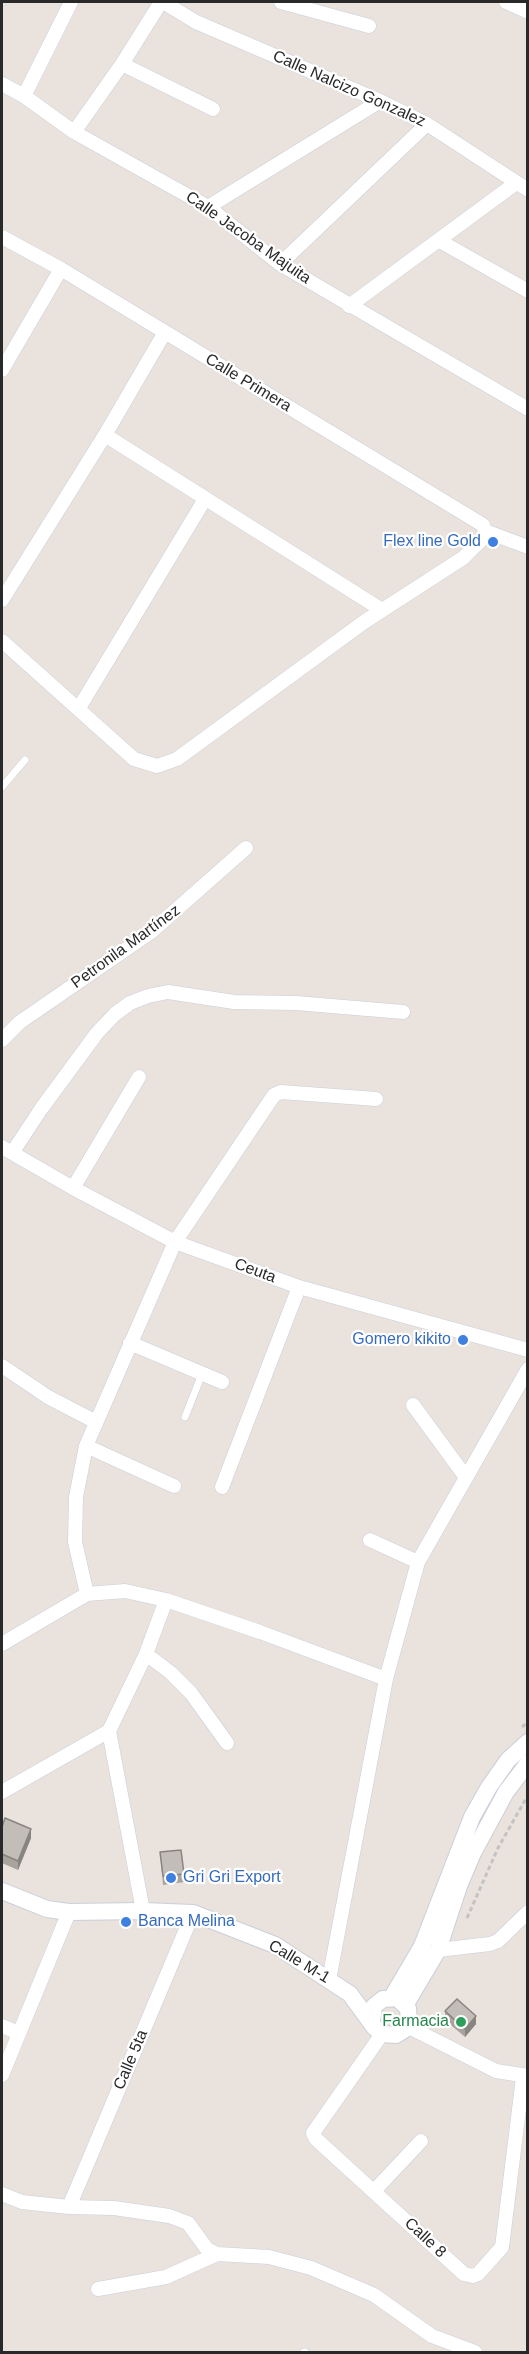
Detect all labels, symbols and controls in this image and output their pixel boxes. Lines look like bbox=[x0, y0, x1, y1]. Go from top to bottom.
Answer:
street label: Calle Nalcizo Gonzalez bbox=[270, 47, 428, 131]
street label: Calle Jacoba Majuita bbox=[182, 188, 314, 288]
street label: Calle Primera bbox=[202, 350, 294, 416]
place label: Flex line Gold bbox=[383, 532, 481, 552]
marker: Flex line Gold bbox=[486, 535, 500, 549]
street label: Petronila Martínez bbox=[68, 901, 184, 993]
street label: Ceuta bbox=[232, 1255, 278, 1287]
place label: Gomero kikito bbox=[352, 1330, 451, 1350]
marker: Gomero kikito bbox=[456, 1333, 470, 1347]
place label: Gri Gri Export bbox=[183, 1868, 281, 1888]
marker: Gri Gri Export bbox=[164, 1871, 178, 1885]
place label: Banca Melina bbox=[138, 1912, 235, 1932]
marker: Banca Melina bbox=[119, 1915, 133, 1929]
street label: Calle M-1 bbox=[265, 1936, 333, 1988]
place label: Farmacia bbox=[382, 2012, 449, 2032]
marker: Farmacia bbox=[454, 2015, 468, 2029]
street label: Calle 5ta bbox=[110, 2027, 152, 2093]
street label: Calle 8 bbox=[400, 2214, 450, 2262]

